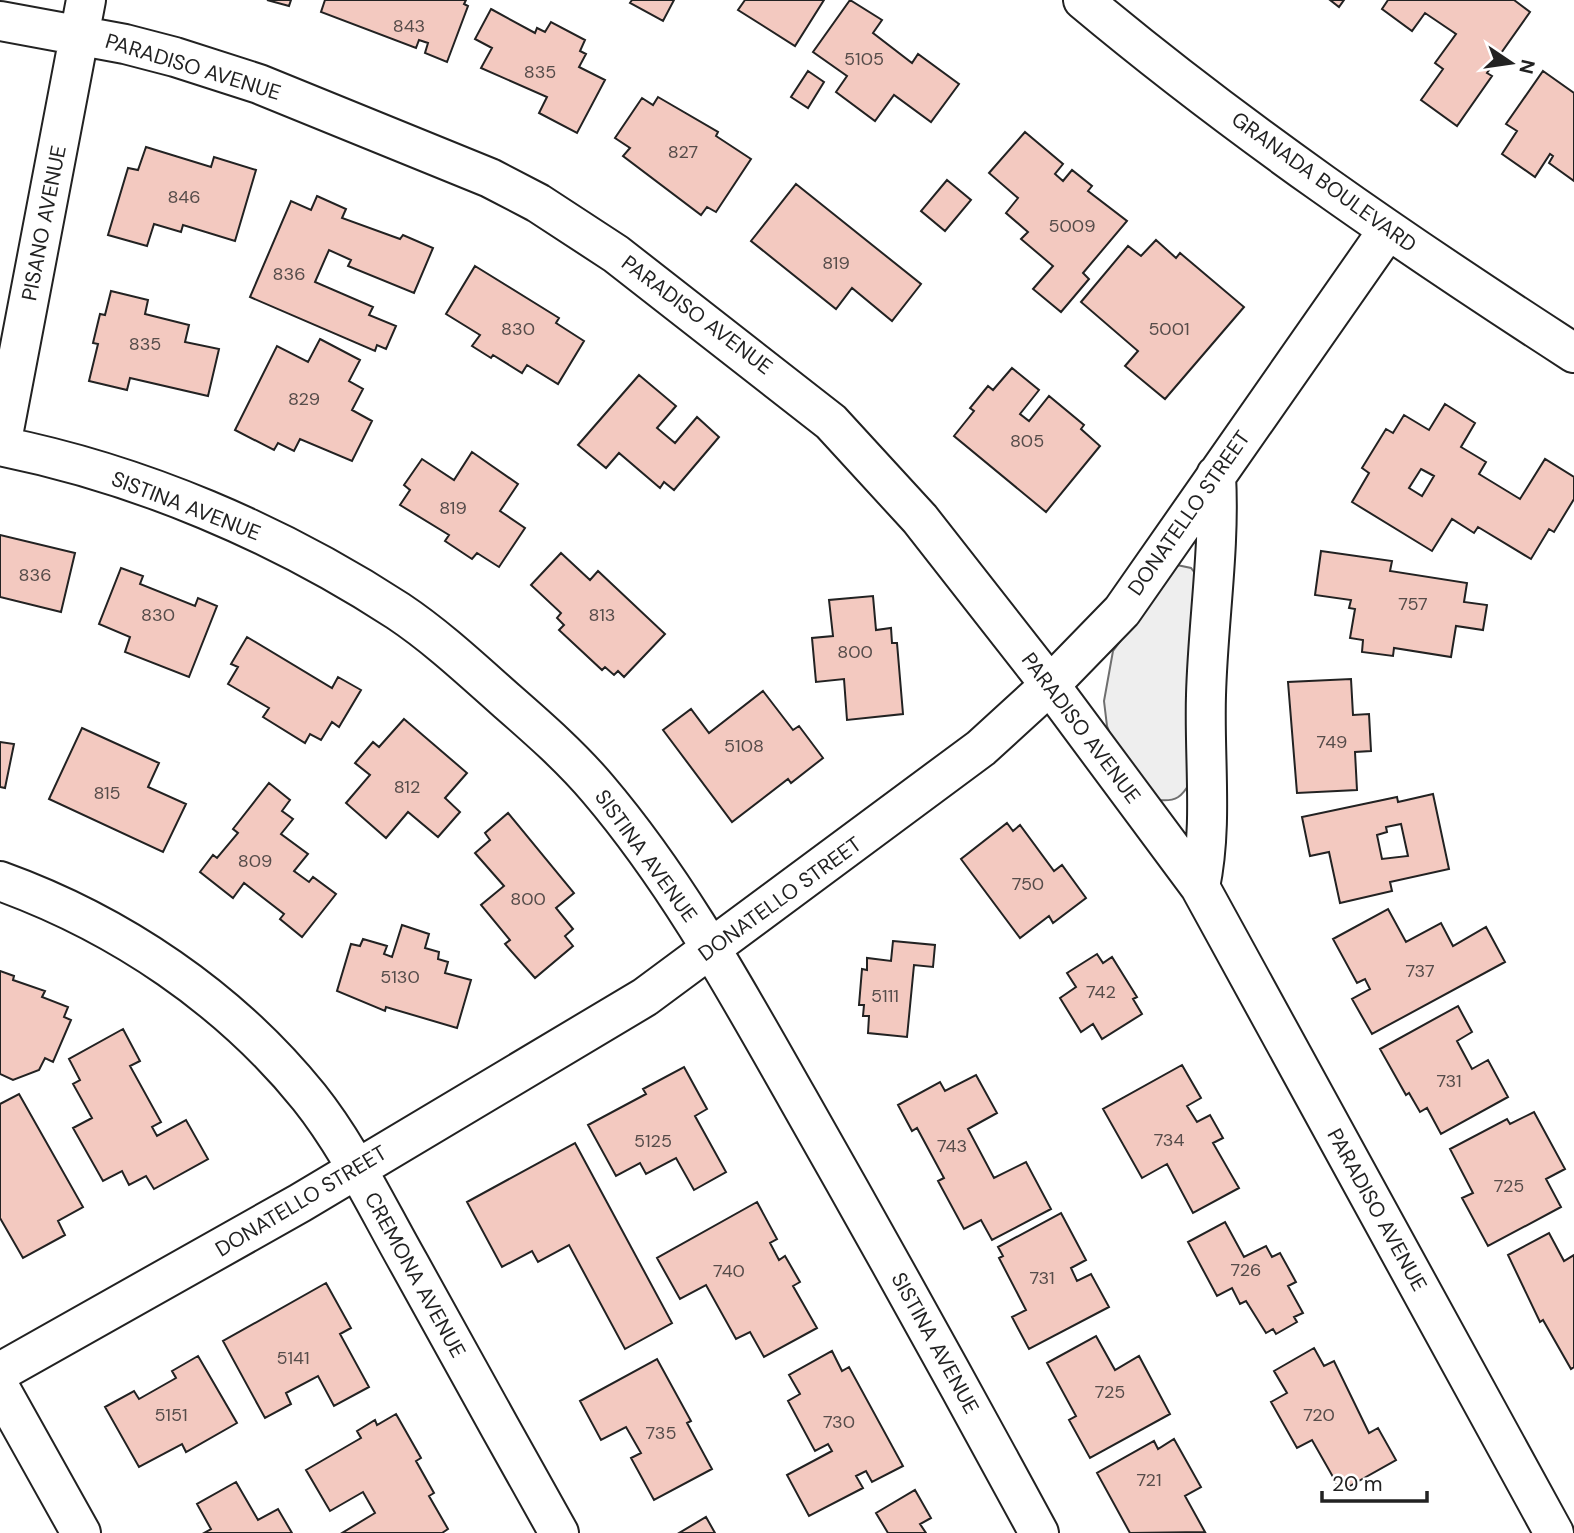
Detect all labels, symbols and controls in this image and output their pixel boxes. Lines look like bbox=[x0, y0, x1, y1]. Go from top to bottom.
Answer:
house number: 843 bbox=[393, 14, 425, 38]
street label: PARADISO AVENUE bbox=[102, 27, 284, 107]
north arrow bbox=[1476, 28, 1546, 98]
house number: 5105 bbox=[844, 47, 884, 71]
text: N bbox=[1513, 57, 1541, 76]
house number: 835 bbox=[524, 60, 556, 84]
street label: GRANADA BOULEVARD bbox=[1226, 105, 1422, 259]
house number: 827 bbox=[668, 140, 698, 164]
street label: PISANO AVENUE bbox=[15, 143, 73, 303]
house number: 846 bbox=[167, 185, 201, 209]
house number: 5009 bbox=[1049, 214, 1095, 238]
street label: PARADISO AVENUE bbox=[616, 249, 778, 381]
house number: 819 bbox=[822, 251, 850, 275]
house number: 836 bbox=[273, 262, 305, 286]
house number: 830 bbox=[501, 317, 535, 341]
house number: 5001 bbox=[1148, 317, 1190, 341]
house number: 835 bbox=[129, 332, 161, 356]
house number: 829 bbox=[288, 387, 320, 411]
street label: DONATELLO STREET bbox=[1122, 425, 1257, 601]
house number: 805 bbox=[1010, 429, 1044, 453]
street label: SISTINA AVENUE bbox=[107, 465, 265, 547]
house number: 819 bbox=[439, 496, 467, 520]
house number: 836 bbox=[19, 563, 51, 587]
house number: 757 bbox=[1398, 592, 1428, 616]
house number: 830 bbox=[141, 603, 175, 627]
house number: 813 bbox=[589, 603, 615, 627]
house number: 800 bbox=[837, 640, 873, 664]
street label: PARADISO AVENUE bbox=[1015, 647, 1147, 809]
house number: 749 bbox=[1317, 730, 1347, 754]
house number: 5108 bbox=[724, 734, 764, 758]
house number: 812 bbox=[394, 775, 420, 799]
house number: 815 bbox=[93, 781, 121, 805]
street label: SISTINA AVENUE bbox=[588, 784, 704, 928]
street label: DONATELLO STREET bbox=[693, 830, 867, 968]
house number: 809 bbox=[238, 849, 272, 873]
house number: 750 bbox=[1012, 872, 1044, 896]
house number: 800 bbox=[510, 887, 546, 911]
house number: 737 bbox=[1405, 959, 1435, 983]
house number: 5130 bbox=[380, 965, 420, 989]
house number: 742 bbox=[1086, 980, 1116, 1004]
house number: 5111 bbox=[871, 984, 899, 1008]
house number: 731 bbox=[1436, 1069, 1462, 1093]
street label: PARADISO AVENUE bbox=[1321, 1124, 1433, 1296]
house number: 734 bbox=[1154, 1128, 1184, 1152]
house number: 5125 bbox=[634, 1129, 672, 1153]
house number: 743 bbox=[937, 1134, 967, 1158]
street label: DONATELLO STREET bbox=[210, 1139, 392, 1263]
house number: 725 bbox=[1494, 1174, 1524, 1198]
street label: CREMONA AVENUE bbox=[358, 1187, 472, 1363]
house number: 726 bbox=[1231, 1258, 1261, 1282]
house number: 740 bbox=[713, 1259, 745, 1283]
house number: 731 bbox=[1029, 1266, 1055, 1290]
street label: SISTINA AVENUE bbox=[885, 1267, 985, 1419]
house number: 5141 bbox=[276, 1346, 310, 1370]
house number: 725 bbox=[1095, 1380, 1125, 1404]
house number: 5151 bbox=[154, 1403, 188, 1427]
house number: 720 bbox=[1303, 1403, 1335, 1427]
house number: 730 bbox=[823, 1410, 855, 1434]
house number: 735 bbox=[646, 1421, 676, 1445]
scale bar bbox=[1322, 1460, 1427, 1504]
house number: 721 bbox=[1136, 1468, 1162, 1492]
text: 20 m bbox=[1332, 1470, 1383, 1498]

